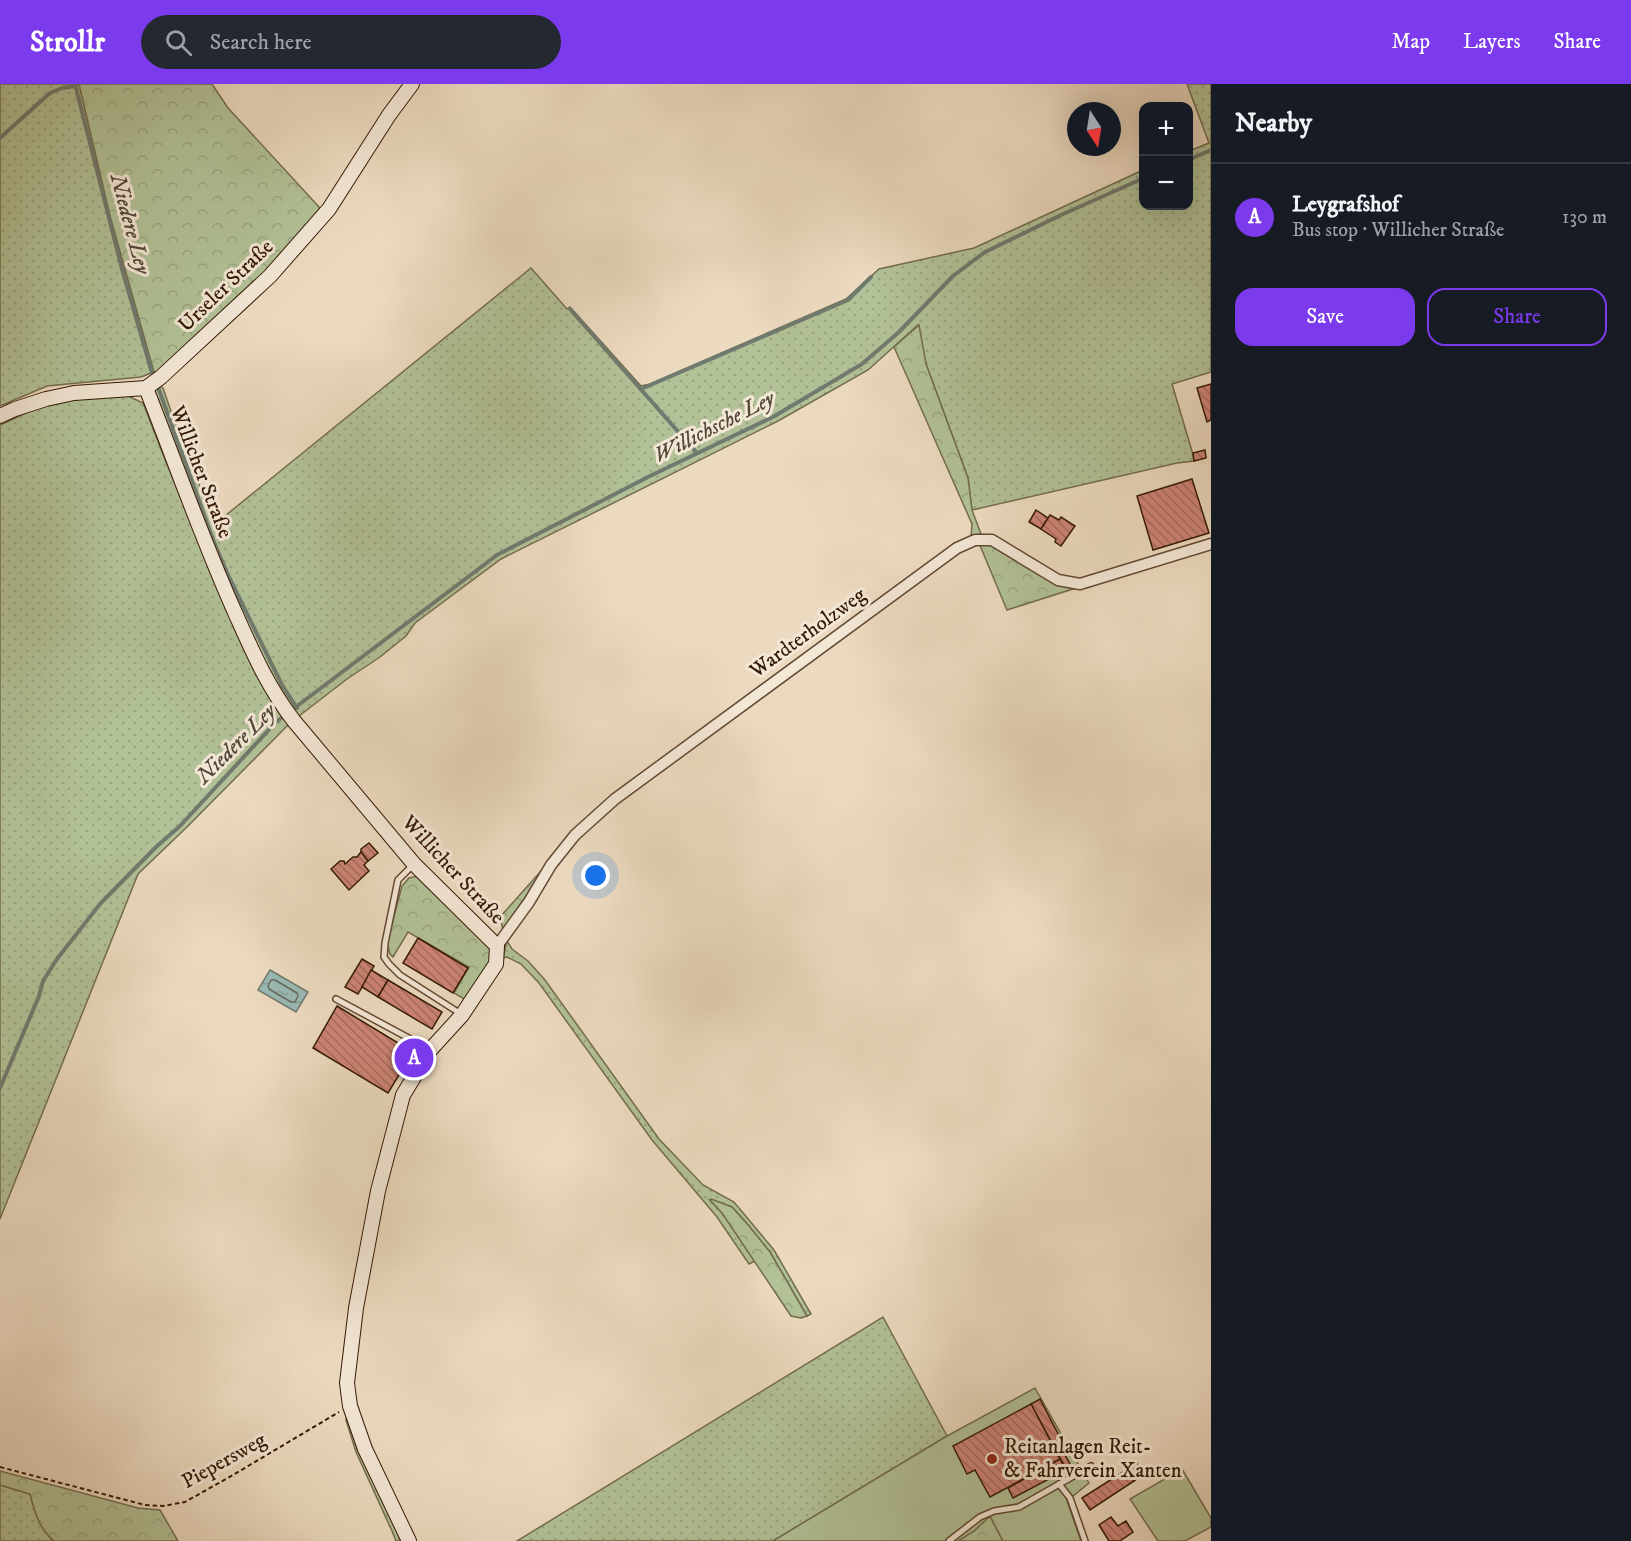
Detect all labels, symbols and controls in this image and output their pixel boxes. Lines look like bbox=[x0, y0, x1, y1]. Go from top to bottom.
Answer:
search box bbox=[141, 15, 561, 69]
text: Strollr bbox=[30, 25, 105, 60]
icon: search bbox=[162, 26, 195, 59]
text: Search here bbox=[210, 29, 312, 56]
text: Map bbox=[1391, 29, 1430, 55]
text: Layers bbox=[1463, 29, 1521, 55]
text: Share bbox=[1554, 29, 1601, 55]
north arrow bbox=[1067, 102, 1121, 156]
map controls bbox=[1139, 102, 1193, 210]
button: + bbox=[1139, 102, 1193, 156]
text: Nearby bbox=[1235, 107, 1312, 140]
button: − bbox=[1139, 156, 1193, 210]
water label: Niedere Ley bbox=[103, 169, 157, 278]
text: Leygrafshof bbox=[1292, 191, 1399, 218]
text: A bbox=[1248, 205, 1261, 230]
text: 130 m bbox=[1562, 205, 1607, 230]
text: Bus stop · Willicher Straße bbox=[1292, 218, 1504, 243]
street label: Urseler Straße bbox=[173, 234, 279, 338]
button: Save bbox=[1235, 288, 1415, 346]
button: Share bbox=[1427, 288, 1607, 346]
water label: Willichsche Ley bbox=[649, 384, 780, 469]
street label: Willicher Straße bbox=[164, 401, 238, 542]
street label: Wardterholzweg bbox=[744, 582, 872, 684]
water label: Niedere Ley bbox=[189, 697, 283, 791]
street label: Willicher Straße bbox=[395, 809, 510, 930]
your location bbox=[581, 861, 610, 890]
pin: A bbox=[394, 1036, 434, 1080]
street label: Piepersweg bbox=[177, 1427, 272, 1495]
place label: Reitanlagen Reit- & Fahrverein Xanten bbox=[1004, 1434, 1182, 1484]
marker: Reitanlagen Reit- & Fahrverein Xanten bbox=[985, 1452, 999, 1466]

